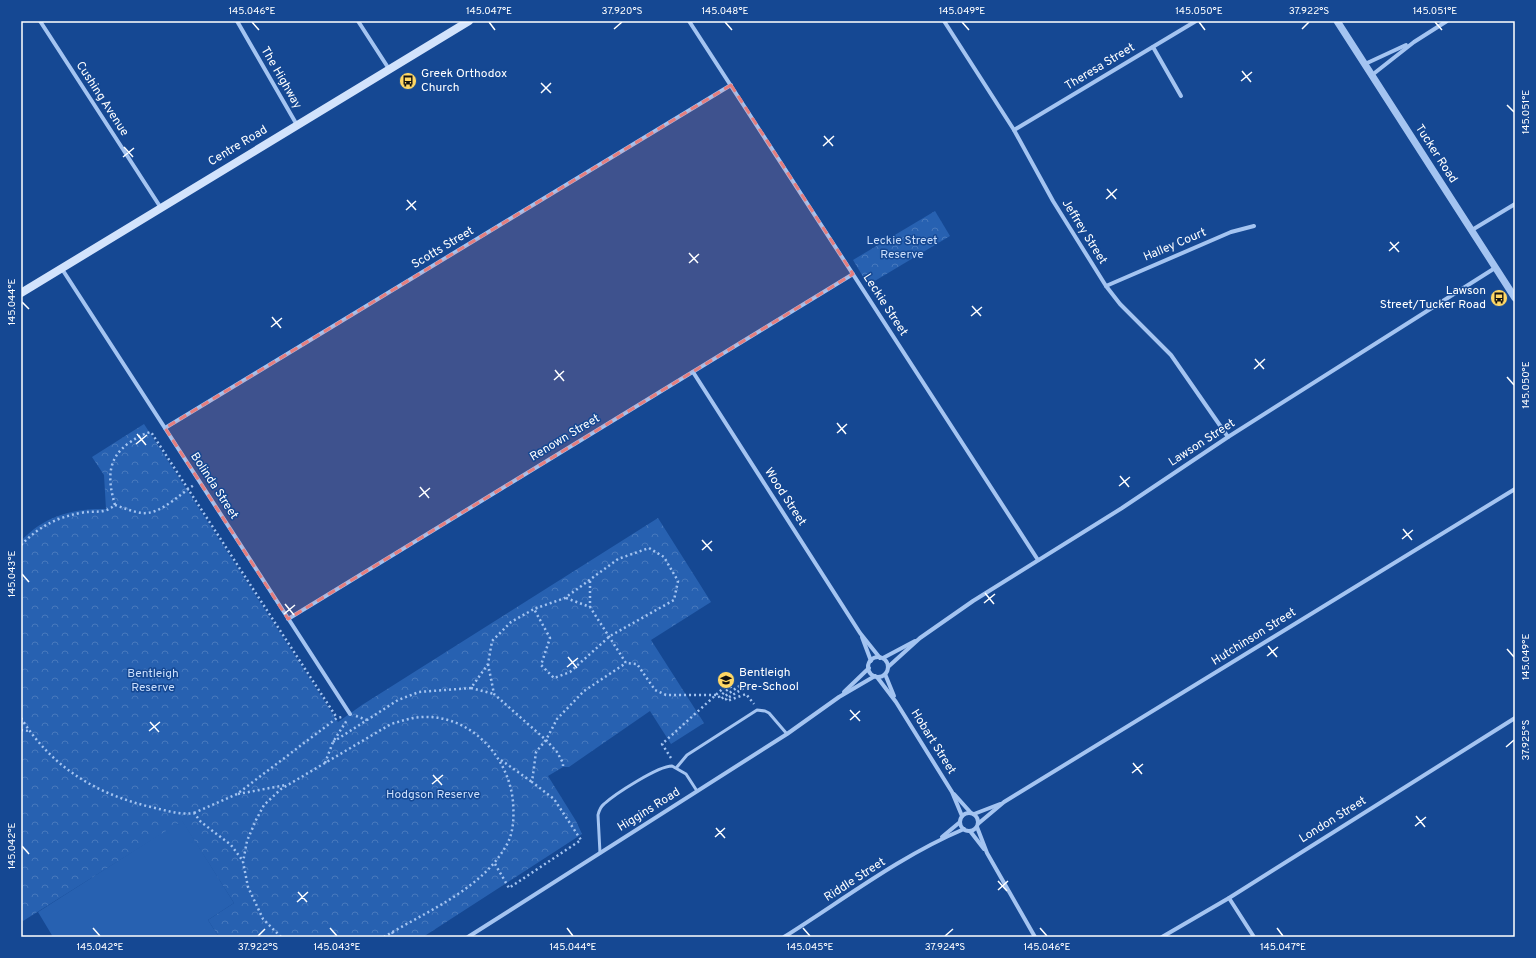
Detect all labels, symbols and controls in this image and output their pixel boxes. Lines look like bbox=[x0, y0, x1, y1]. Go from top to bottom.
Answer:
text: 145.046°E bbox=[229, 5, 275, 18]
text: 145.047°E bbox=[466, 5, 512, 18]
text: 37.920°S bbox=[602, 5, 642, 18]
text: 145.048°E bbox=[701, 5, 749, 18]
text: 145.049°E bbox=[939, 5, 985, 18]
text: 145.050°E bbox=[1175, 5, 1223, 18]
text: 37.922°S bbox=[1289, 5, 1329, 18]
text: 145.051°E bbox=[1413, 5, 1457, 18]
street label: Theresa Street bbox=[1062, 40, 1138, 94]
street label: The Highway bbox=[257, 44, 305, 112]
street label: Cushing Avenue bbox=[72, 59, 132, 139]
place label: Greek Orthodox Church bbox=[421, 66, 507, 96]
bus stop icon: Greek Orthodox Church bbox=[398, 71, 418, 91]
text: 145.051°E bbox=[1520, 90, 1533, 134]
street label: Centre Road bbox=[205, 122, 271, 170]
street label: Tucker Road bbox=[1411, 122, 1461, 186]
street label: Jeffrey Street bbox=[1058, 196, 1110, 268]
street label: Scotts Street bbox=[409, 223, 477, 273]
street label: Halley Court bbox=[1141, 225, 1209, 265]
park label: Leckie Street Reserve bbox=[866, 233, 938, 263]
street label: Leckie Street bbox=[859, 271, 911, 339]
text: 145.044°E bbox=[6, 278, 19, 326]
place label: Lawson Street/Tucker Road bbox=[1380, 283, 1486, 313]
bus stop icon: Lawson Street/Tucker Road bbox=[1489, 288, 1509, 308]
text: 145.050°E bbox=[1520, 361, 1533, 409]
street label: Renown Street bbox=[527, 411, 603, 465]
street label: Lawson Street bbox=[1166, 416, 1238, 470]
street label: Bolinda Street bbox=[186, 449, 242, 523]
street label: Wood Street bbox=[760, 465, 810, 529]
text: 145.043°E bbox=[6, 551, 19, 597]
street label: Hutchinson Street bbox=[1209, 605, 1299, 669]
text: 145.049°E bbox=[1520, 634, 1533, 680]
place label: Bentleigh Pre-School bbox=[739, 665, 799, 695]
park label: Bentleigh Reserve bbox=[127, 666, 179, 696]
school or university icon: Bentleigh Pre-School bbox=[716, 670, 736, 690]
street label: Hobart Street bbox=[907, 706, 959, 778]
text: 37.925°S bbox=[1520, 720, 1533, 760]
street label: Higgins Road bbox=[615, 784, 683, 836]
park label: Hodgson Reserve bbox=[386, 787, 480, 803]
street label: London Street bbox=[1296, 793, 1370, 847]
text: 145.042°E bbox=[6, 822, 19, 870]
street label: Riddle Street bbox=[821, 854, 889, 906]
text: 145.042°E bbox=[76, 941, 124, 954]
text: 37.922°S bbox=[238, 941, 278, 954]
text: 145.043°E bbox=[314, 941, 360, 954]
text: 145.044°E bbox=[549, 941, 597, 954]
text: 145.045°E bbox=[786, 941, 834, 954]
text: 37.924°S bbox=[925, 941, 965, 954]
text: 145.046°E bbox=[1024, 941, 1070, 954]
text: 145.047°E bbox=[1260, 941, 1306, 954]

